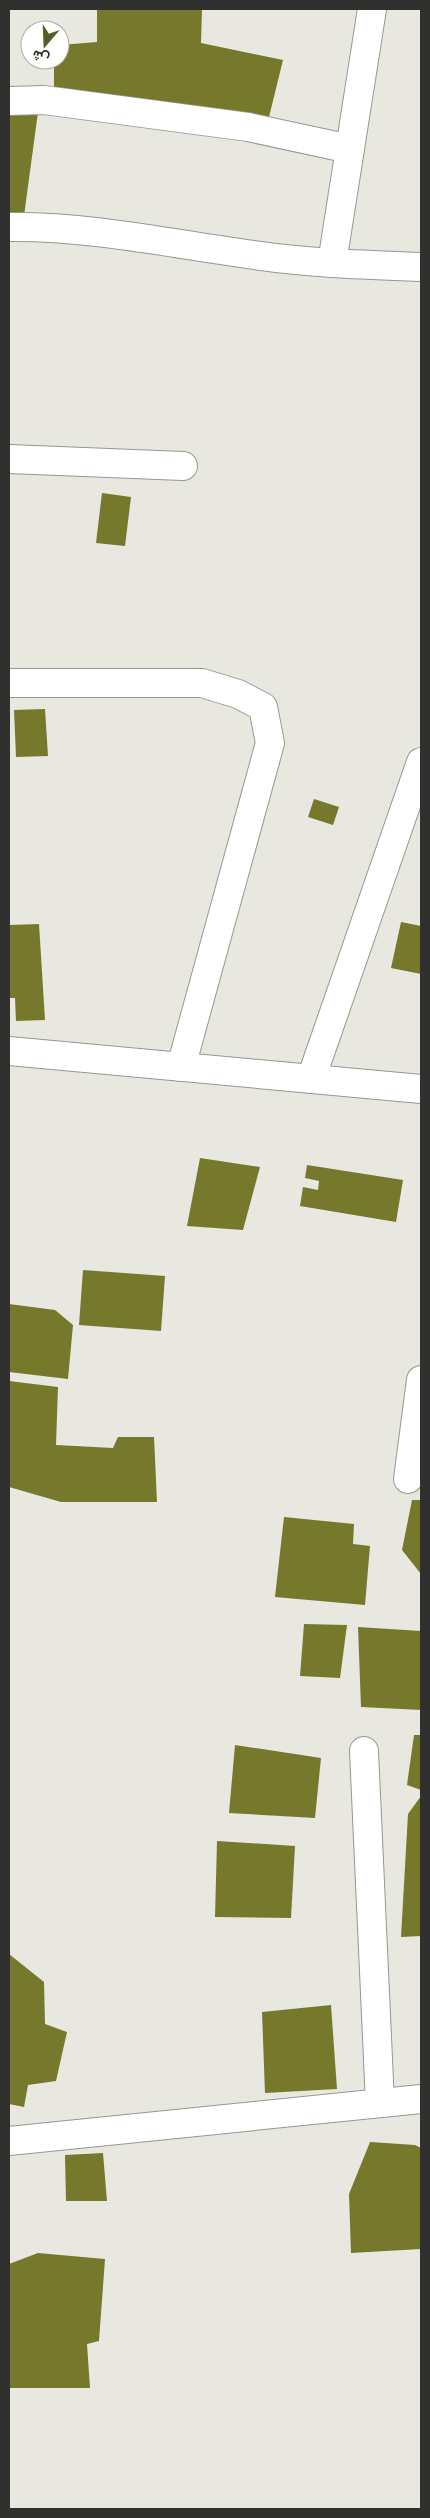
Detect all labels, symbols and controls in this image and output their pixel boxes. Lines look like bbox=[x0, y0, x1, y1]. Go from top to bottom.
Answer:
north arrow bbox=[20, 20, 70, 70]
text: ش bbox=[29, 46, 52, 69]

